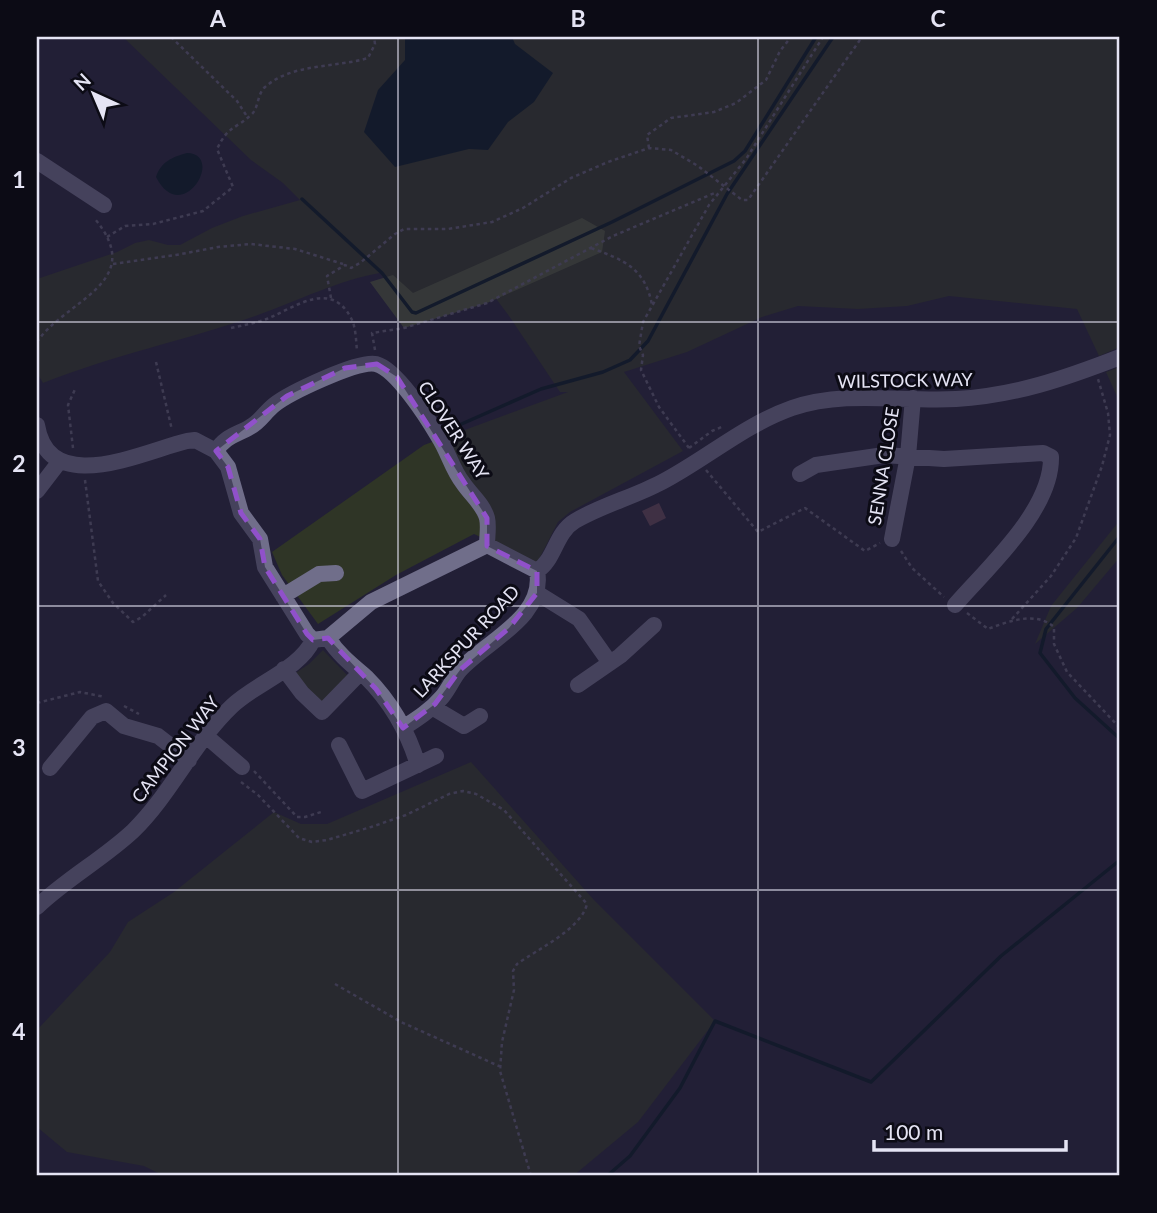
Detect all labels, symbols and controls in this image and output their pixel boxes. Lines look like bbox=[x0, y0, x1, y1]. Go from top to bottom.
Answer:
text: A bbox=[209, 4, 227, 32]
text: B bbox=[570, 4, 586, 32]
text: C bbox=[930, 4, 946, 32]
north arrow bbox=[60, 60, 130, 130]
text: N bbox=[69, 68, 95, 95]
text: 1 bbox=[12, 165, 26, 193]
street label: WILSTOCK WAY bbox=[837, 368, 974, 392]
street label: CLOVER WAY bbox=[414, 377, 494, 484]
street label: SENNA CLOSE bbox=[863, 405, 903, 527]
text: 2 bbox=[12, 449, 26, 477]
street label: LARKSPUR ROAD bbox=[408, 580, 524, 702]
street label: CAMPION WAY bbox=[127, 691, 224, 807]
text: 3 bbox=[12, 733, 26, 761]
text: 4 bbox=[12, 1017, 26, 1045]
scale bar bbox=[874, 1108, 1066, 1152]
text: 100 m bbox=[884, 1119, 943, 1144]

